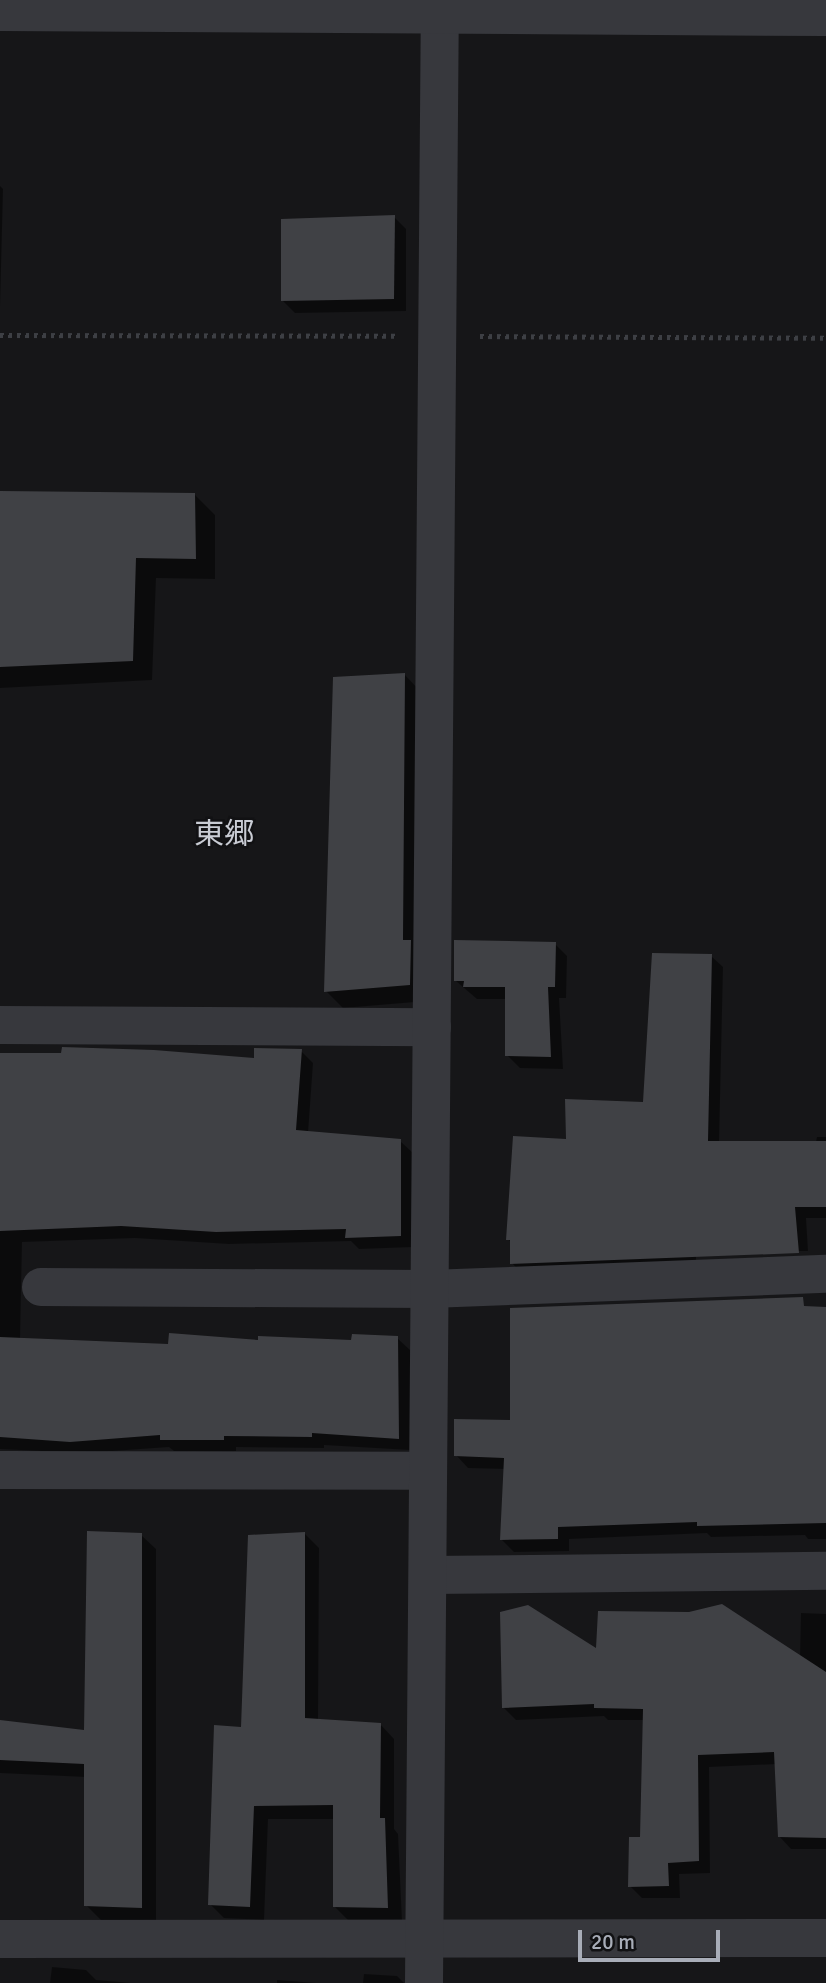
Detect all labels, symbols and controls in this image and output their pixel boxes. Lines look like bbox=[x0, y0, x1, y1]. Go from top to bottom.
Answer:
district label: 東郷 bbox=[194, 817, 254, 853]
scale bar bbox=[581, 1916, 723, 1960]
text: 20 m bbox=[591, 1929, 635, 1955]

